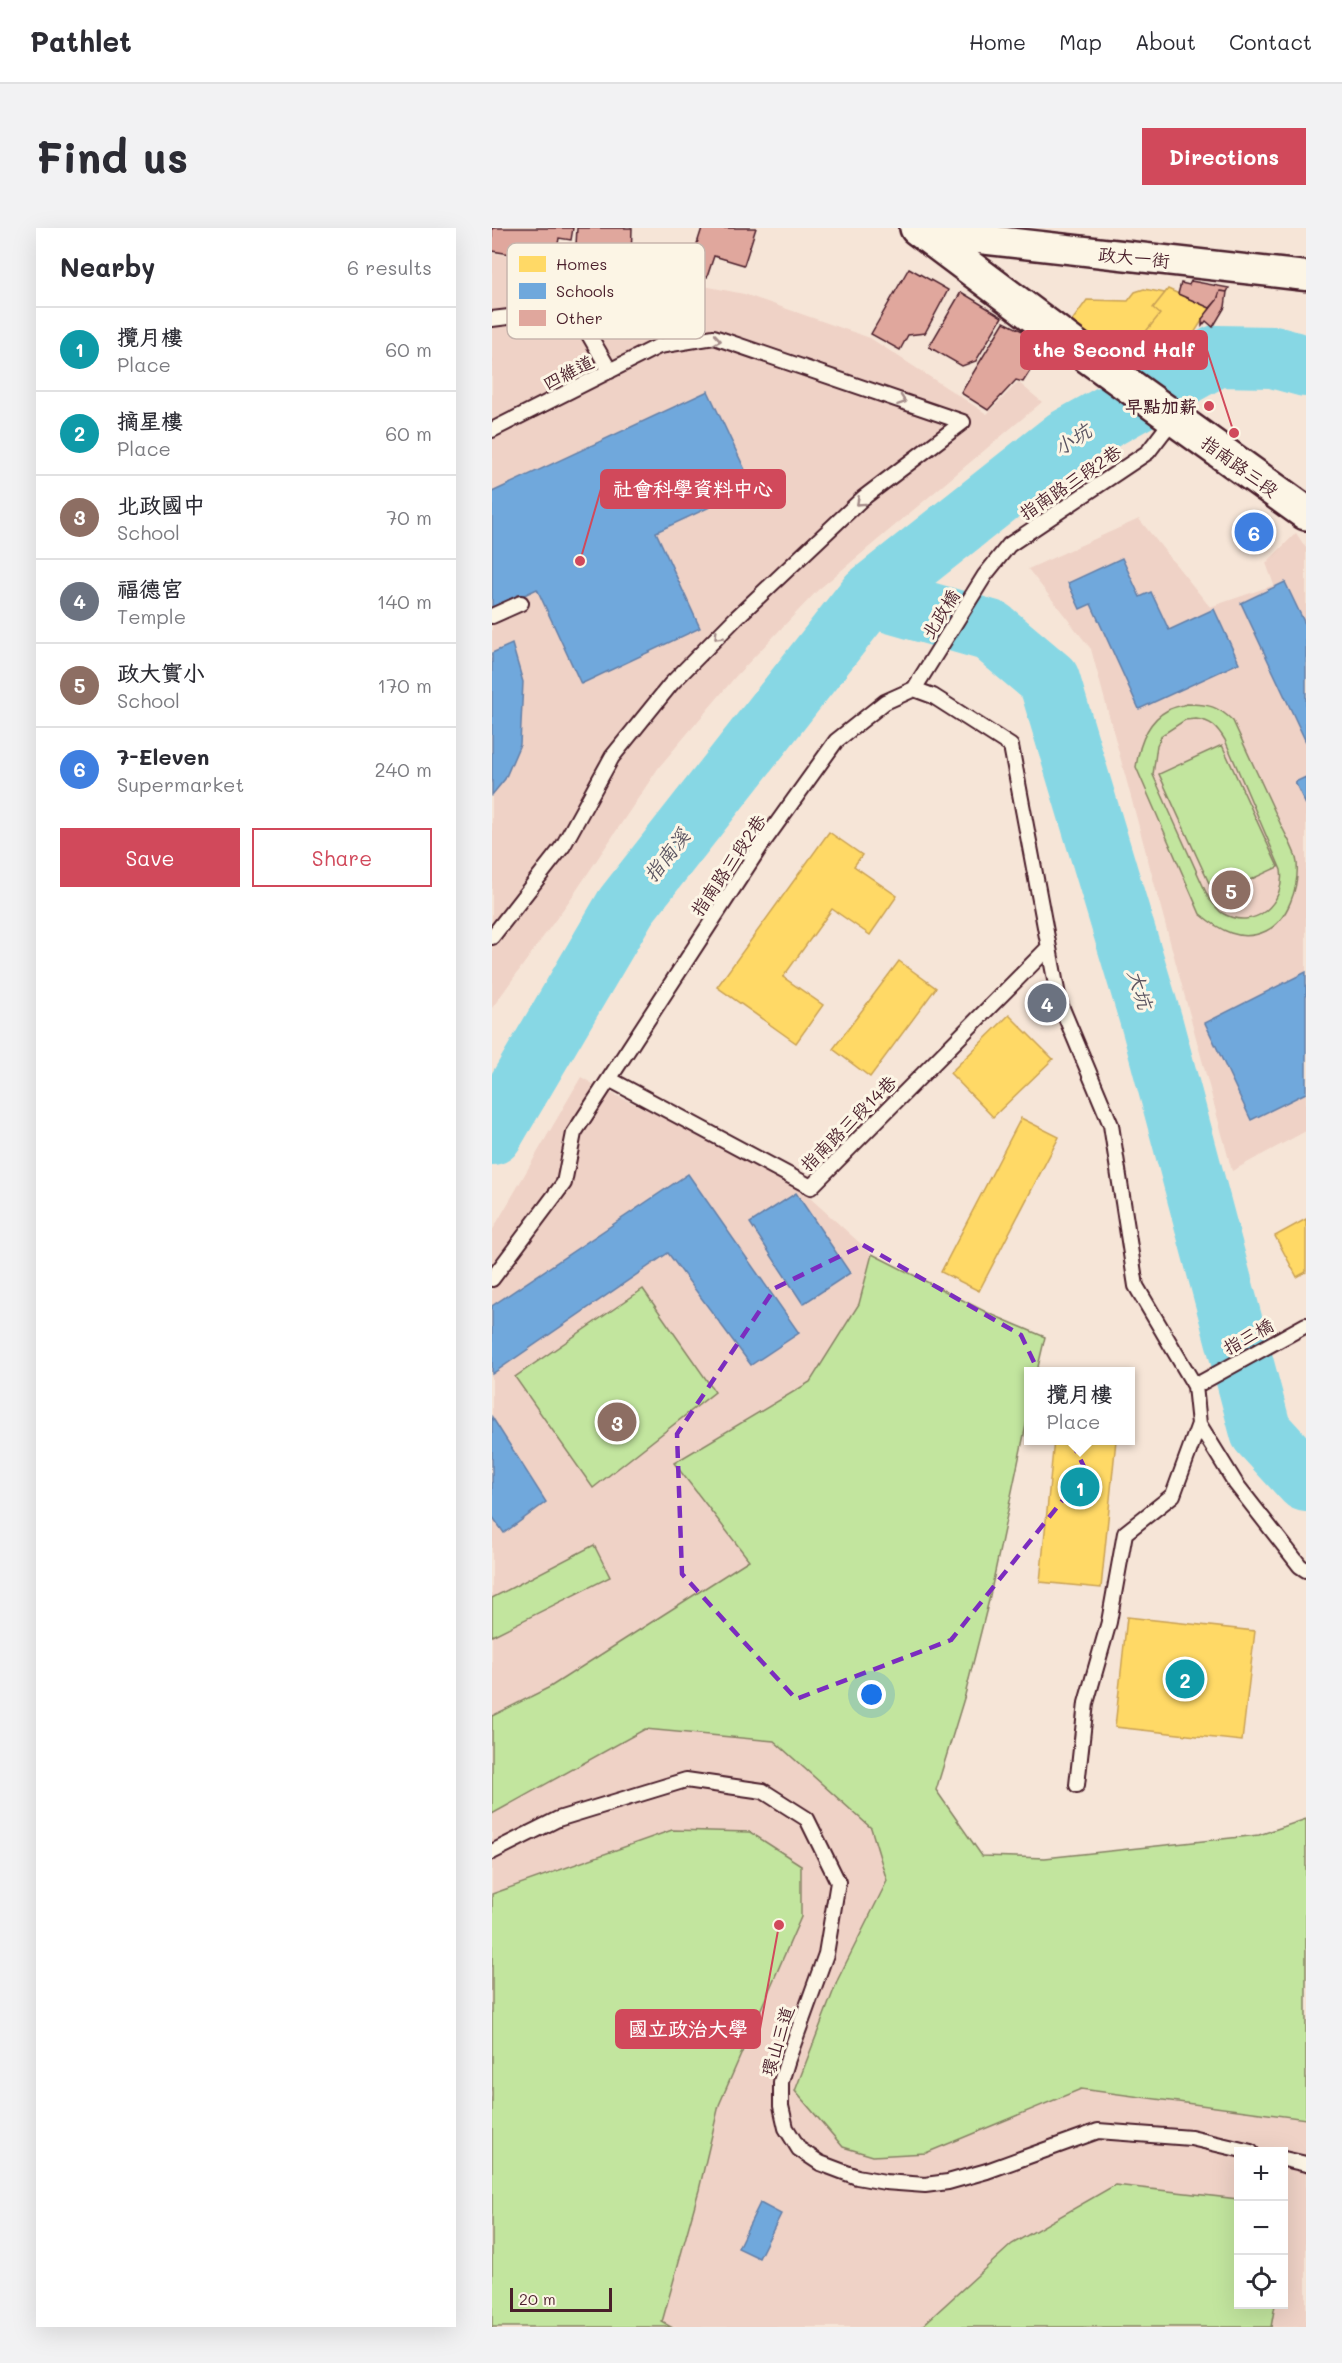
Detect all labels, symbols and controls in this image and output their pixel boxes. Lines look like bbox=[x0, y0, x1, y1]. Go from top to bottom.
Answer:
text: Pathlet bbox=[30, 23, 132, 59]
text: Home bbox=[969, 28, 1026, 55]
text: Map bbox=[1059, 28, 1102, 55]
text: About bbox=[1135, 28, 1196, 55]
text: Contact bbox=[1229, 28, 1312, 55]
button: Directions bbox=[1142, 128, 1306, 185]
text: Find us bbox=[36, 129, 188, 184]
street label: 政大一街 bbox=[1097, 241, 1171, 273]
legend bbox=[507, 243, 705, 339]
text: Nearby bbox=[60, 250, 155, 284]
text: Homes bbox=[556, 253, 607, 274]
text: 6 results bbox=[347, 254, 432, 280]
text: Schools bbox=[556, 280, 614, 301]
text: Other bbox=[556, 307, 603, 328]
text: 攬月樓 bbox=[117, 322, 183, 351]
callout: the Second Half bbox=[1021, 331, 1207, 369]
one-way arrow bbox=[712, 334, 722, 346]
text: 1 bbox=[75, 336, 84, 362]
text: 60 m bbox=[385, 336, 432, 362]
text: the Second Half bbox=[1033, 336, 1195, 362]
street label: 四維道 bbox=[538, 349, 598, 395]
text: Place bbox=[117, 351, 171, 377]
one-way arrow bbox=[896, 393, 907, 406]
place label: 早點加薪 bbox=[1125, 394, 1197, 418]
marker: 早點加薪 bbox=[1202, 399, 1216, 413]
text: 摘星樓 bbox=[117, 406, 183, 435]
water label: 小坑 bbox=[1048, 416, 1098, 461]
text: 2 bbox=[74, 420, 85, 446]
text: 60 m bbox=[385, 420, 432, 446]
street label: 指南路三段 bbox=[1197, 430, 1283, 502]
text: Place bbox=[117, 435, 171, 461]
street label: 指南路三段2巷 bbox=[1014, 439, 1126, 525]
callout: 社會科學資料中心 bbox=[601, 470, 785, 508]
text: 社會科學資料中心 bbox=[613, 475, 773, 501]
text: 北政國中 bbox=[117, 490, 205, 519]
one-way arrow bbox=[856, 495, 866, 506]
text: 3 bbox=[74, 504, 86, 530]
text: 70 m bbox=[386, 504, 432, 530]
pin: 6 bbox=[1234, 510, 1274, 554]
text: School bbox=[117, 519, 180, 545]
text: 福德宮 bbox=[117, 574, 183, 603]
street label: 北政橋 bbox=[916, 585, 964, 643]
text: 4 bbox=[73, 588, 86, 614]
text: 140 m bbox=[377, 588, 432, 614]
text: Temple bbox=[117, 603, 186, 629]
one-way arrow bbox=[714, 629, 725, 640]
text: 政大實小 bbox=[117, 658, 205, 687]
text: 5 bbox=[74, 672, 85, 698]
text: 170 m bbox=[377, 672, 432, 698]
text: School bbox=[117, 687, 180, 713]
text: 7-Eleven bbox=[117, 742, 209, 771]
text: 6 bbox=[73, 756, 86, 782]
text: 240 m bbox=[374, 756, 432, 782]
text: Supermarket bbox=[117, 771, 244, 797]
street label: 指南路三段2巷 bbox=[685, 809, 771, 921]
water label: 指南溪 bbox=[637, 823, 695, 887]
button: Save bbox=[60, 828, 240, 887]
button: Share bbox=[252, 828, 432, 887]
pin: 5 bbox=[1212, 868, 1250, 912]
water label: 大坑 bbox=[1123, 966, 1160, 1014]
pin: 4 bbox=[1028, 980, 1066, 1026]
street label: 指南路三段14巷 bbox=[795, 1070, 901, 1176]
street label: 指三橋 bbox=[1219, 1312, 1277, 1360]
popup bbox=[1024, 1367, 1135, 1445]
text: 攬月樓 bbox=[1046, 1379, 1113, 1408]
pin: 3 bbox=[598, 1400, 636, 1444]
text: Place bbox=[1046, 1408, 1100, 1434]
pin: 1 bbox=[1060, 1464, 1100, 1510]
pin: 2 bbox=[1166, 1656, 1204, 1702]
your location bbox=[857, 1680, 886, 1709]
street label: 環山三道 bbox=[755, 2003, 799, 2079]
callout: 國立政治大學 bbox=[616, 2010, 760, 2048]
text: 國立政治大學 bbox=[628, 2015, 748, 2041]
map controls bbox=[1234, 2147, 1288, 2309]
button: + bbox=[1234, 2147, 1288, 2201]
button: − bbox=[1234, 2201, 1288, 2255]
button: locate bbox=[1234, 2255, 1288, 2309]
scale bar bbox=[510, 2285, 612, 2312]
text: 20 m bbox=[519, 2288, 556, 2309]

